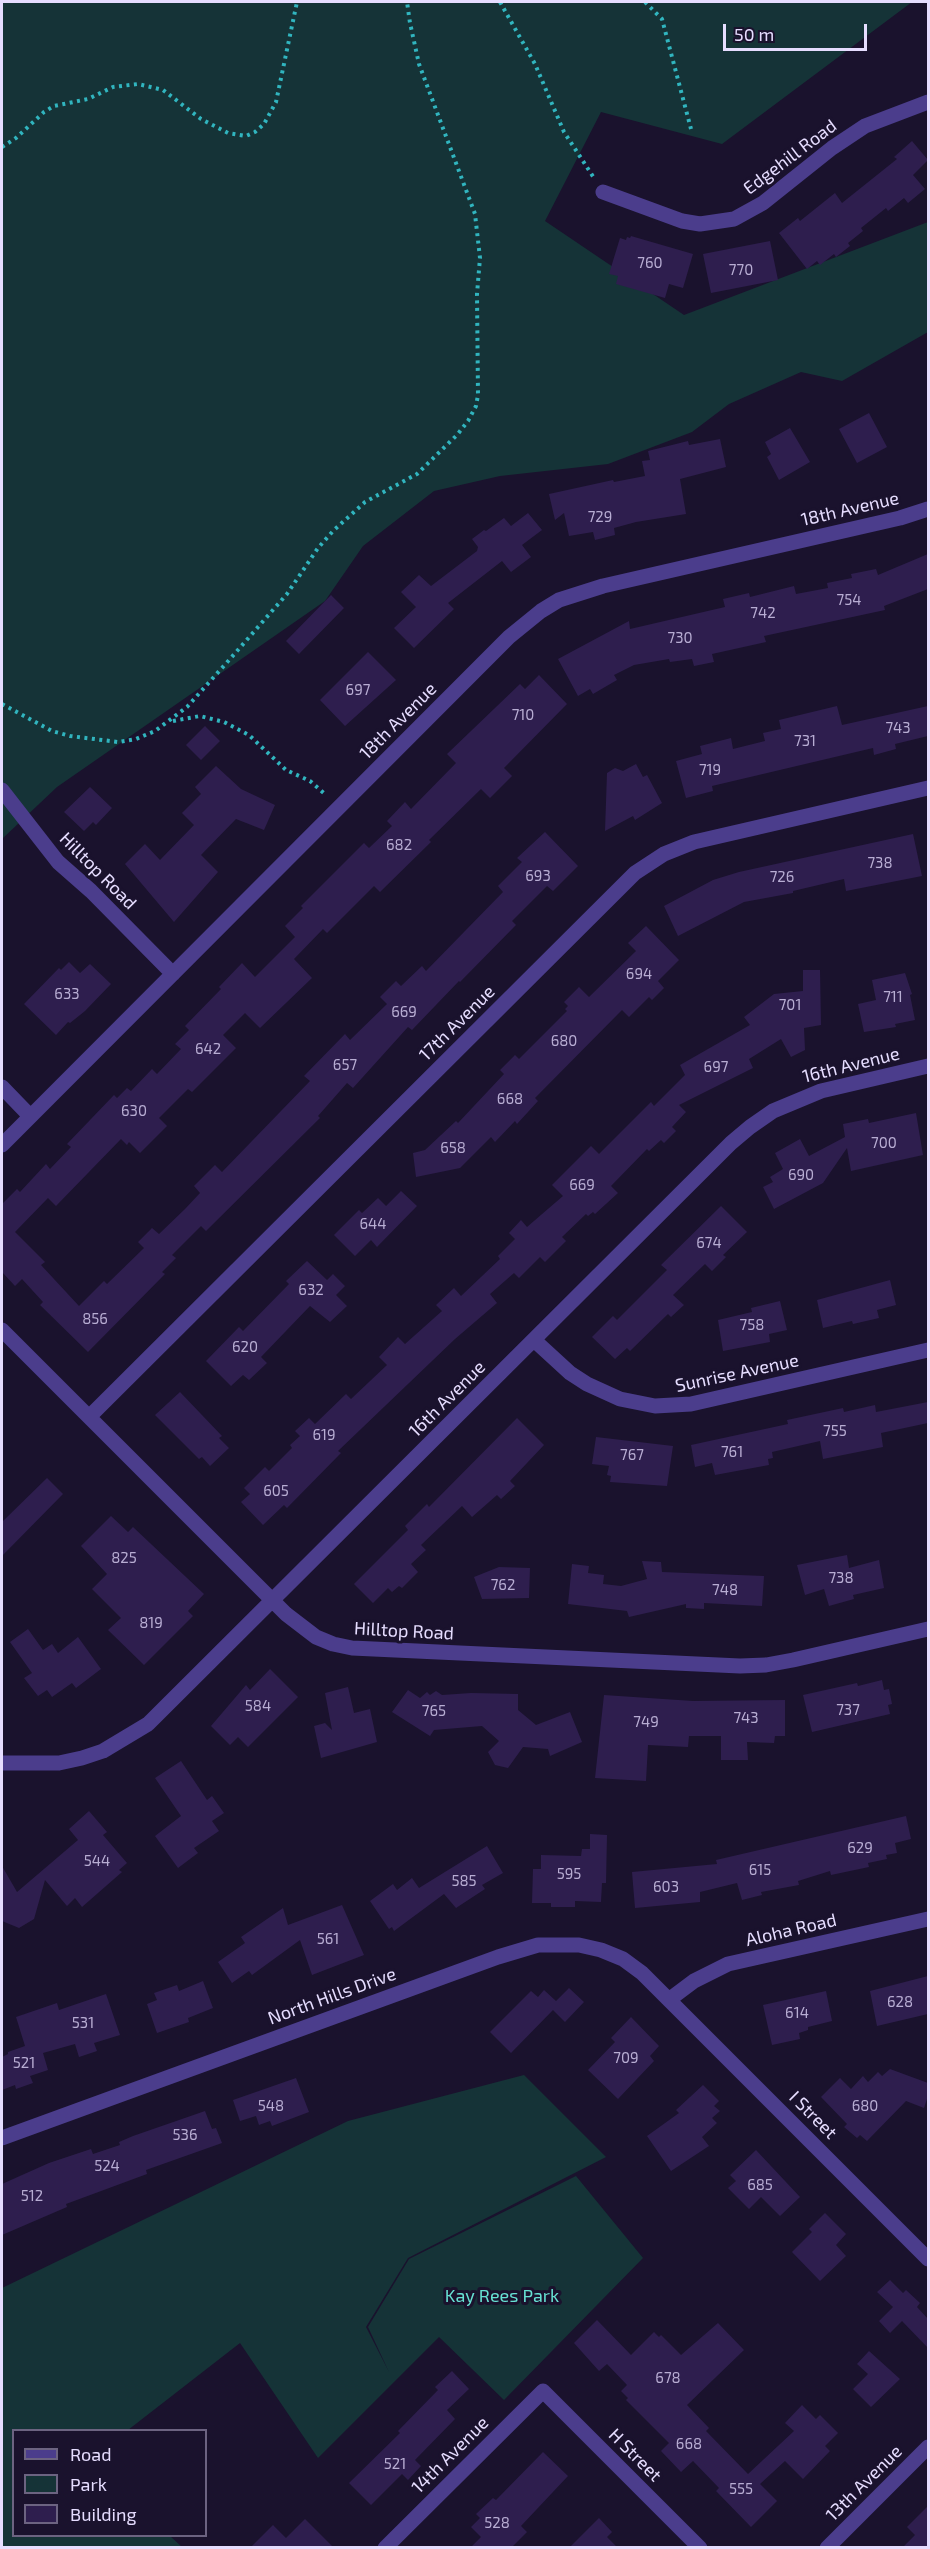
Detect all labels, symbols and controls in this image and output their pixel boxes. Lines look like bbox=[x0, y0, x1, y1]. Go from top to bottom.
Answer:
scale bar bbox=[726, 12, 870, 50]
text: 50 m bbox=[734, 23, 774, 45]
street label: Edgehill Road bbox=[739, 115, 841, 199]
house number: 760 bbox=[637, 254, 663, 272]
house number: 770 bbox=[729, 261, 753, 279]
street label: 18th Avenue bbox=[799, 487, 901, 531]
house number: 729 bbox=[588, 508, 612, 526]
house number: 754 bbox=[837, 591, 861, 609]
house number: 742 bbox=[750, 604, 776, 622]
house number: 730 bbox=[667, 629, 693, 647]
street label: 18th Avenue bbox=[355, 678, 441, 764]
house number: 697 bbox=[346, 681, 370, 699]
house number: 710 bbox=[512, 706, 534, 724]
house number: 743 bbox=[885, 719, 911, 737]
house number: 731 bbox=[794, 732, 816, 750]
house number: 719 bbox=[699, 761, 721, 779]
street label: Hilltop Road bbox=[55, 828, 141, 914]
house number: 682 bbox=[386, 836, 412, 854]
house number: 738 bbox=[867, 854, 893, 872]
house number: 693 bbox=[525, 867, 551, 885]
house number: 726 bbox=[770, 868, 794, 886]
house number: 694 bbox=[626, 965, 652, 983]
street label: 17th Avenue bbox=[415, 981, 499, 1065]
house number: 633 bbox=[54, 985, 80, 1003]
house number: 711 bbox=[883, 988, 903, 1006]
house number: 701 bbox=[779, 996, 801, 1014]
house number: 669 bbox=[391, 1003, 417, 1021]
house number: 680 bbox=[551, 1032, 577, 1050]
house number: 642 bbox=[195, 1040, 221, 1058]
street label: 16th Avenue bbox=[800, 1043, 902, 1087]
house number: 657 bbox=[333, 1056, 357, 1074]
house number: 697 bbox=[704, 1058, 728, 1076]
house number: 668 bbox=[497, 1090, 523, 1108]
house number: 630 bbox=[121, 1102, 147, 1120]
house number: 700 bbox=[871, 1134, 897, 1152]
house number: 658 bbox=[440, 1139, 466, 1157]
house number: 690 bbox=[788, 1166, 814, 1184]
house number: 669 bbox=[569, 1176, 595, 1194]
house number: 644 bbox=[359, 1215, 387, 1233]
house number: 674 bbox=[696, 1234, 722, 1252]
house number: 632 bbox=[298, 1281, 324, 1299]
house number: 856 bbox=[82, 1310, 108, 1328]
house number: 758 bbox=[740, 1316, 764, 1334]
house number: 620 bbox=[232, 1338, 258, 1356]
street label: Sunrise Avenue bbox=[673, 1349, 801, 1397]
street label: 16th Avenue bbox=[404, 1356, 490, 1442]
house number: 755 bbox=[823, 1422, 847, 1440]
house number: 619 bbox=[312, 1426, 336, 1444]
house number: 761 bbox=[721, 1443, 743, 1461]
house number: 767 bbox=[620, 1446, 644, 1464]
house number: 605 bbox=[263, 1482, 289, 1500]
house number: 825 bbox=[111, 1549, 137, 1567]
house number: 738 bbox=[828, 1569, 854, 1587]
house number: 762 bbox=[491, 1576, 515, 1594]
house number: 748 bbox=[712, 1581, 738, 1599]
house number: 819 bbox=[139, 1614, 163, 1632]
street label: Hilltop Road bbox=[353, 1618, 455, 1644]
house number: 584 bbox=[245, 1697, 271, 1715]
house number: 737 bbox=[836, 1701, 860, 1719]
house number: 765 bbox=[422, 1702, 446, 1720]
house number: 743 bbox=[733, 1709, 759, 1727]
house number: 749 bbox=[633, 1713, 659, 1731]
house number: 629 bbox=[847, 1839, 873, 1857]
house number: 544 bbox=[84, 1852, 110, 1870]
house number: 615 bbox=[749, 1861, 771, 1879]
house number: 595 bbox=[557, 1865, 581, 1883]
house number: 585 bbox=[451, 1872, 477, 1890]
house number: 603 bbox=[653, 1878, 679, 1896]
street label: Aloha Road bbox=[743, 1909, 839, 1951]
house number: 561 bbox=[317, 1930, 339, 1948]
street label: North Hills Drive bbox=[265, 1963, 399, 2029]
house number: 628 bbox=[887, 1993, 913, 2011]
house number: 614 bbox=[785, 2004, 809, 2022]
house number: 531 bbox=[72, 2014, 94, 2032]
house number: 709 bbox=[613, 2049, 639, 2067]
house number: 521 bbox=[13, 2054, 35, 2072]
street label: I Street bbox=[785, 2087, 841, 2143]
house number: 548 bbox=[258, 2097, 284, 2115]
house number: 680 bbox=[852, 2097, 878, 2115]
house number: 536 bbox=[173, 2126, 197, 2144]
house number: 524 bbox=[94, 2157, 120, 2175]
house number: 685 bbox=[747, 2176, 773, 2194]
house number: 512 bbox=[21, 2187, 43, 2205]
park label: Kay Rees Park bbox=[445, 2285, 559, 2307]
house number: 678 bbox=[655, 2369, 681, 2387]
street label: 14th Avenue bbox=[407, 2412, 493, 2498]
street label: H Street bbox=[604, 2424, 666, 2486]
legend bbox=[12, 2429, 207, 2537]
house number: 668 bbox=[676, 2435, 702, 2453]
street label: 13th Avenue bbox=[821, 2440, 907, 2526]
text: Road bbox=[70, 2443, 111, 2465]
house number: 521 bbox=[384, 2455, 406, 2473]
text: Park bbox=[70, 2473, 107, 2495]
house number: 555 bbox=[729, 2480, 753, 2498]
text: Building bbox=[70, 2503, 137, 2525]
house number: 528 bbox=[484, 2514, 510, 2532]

